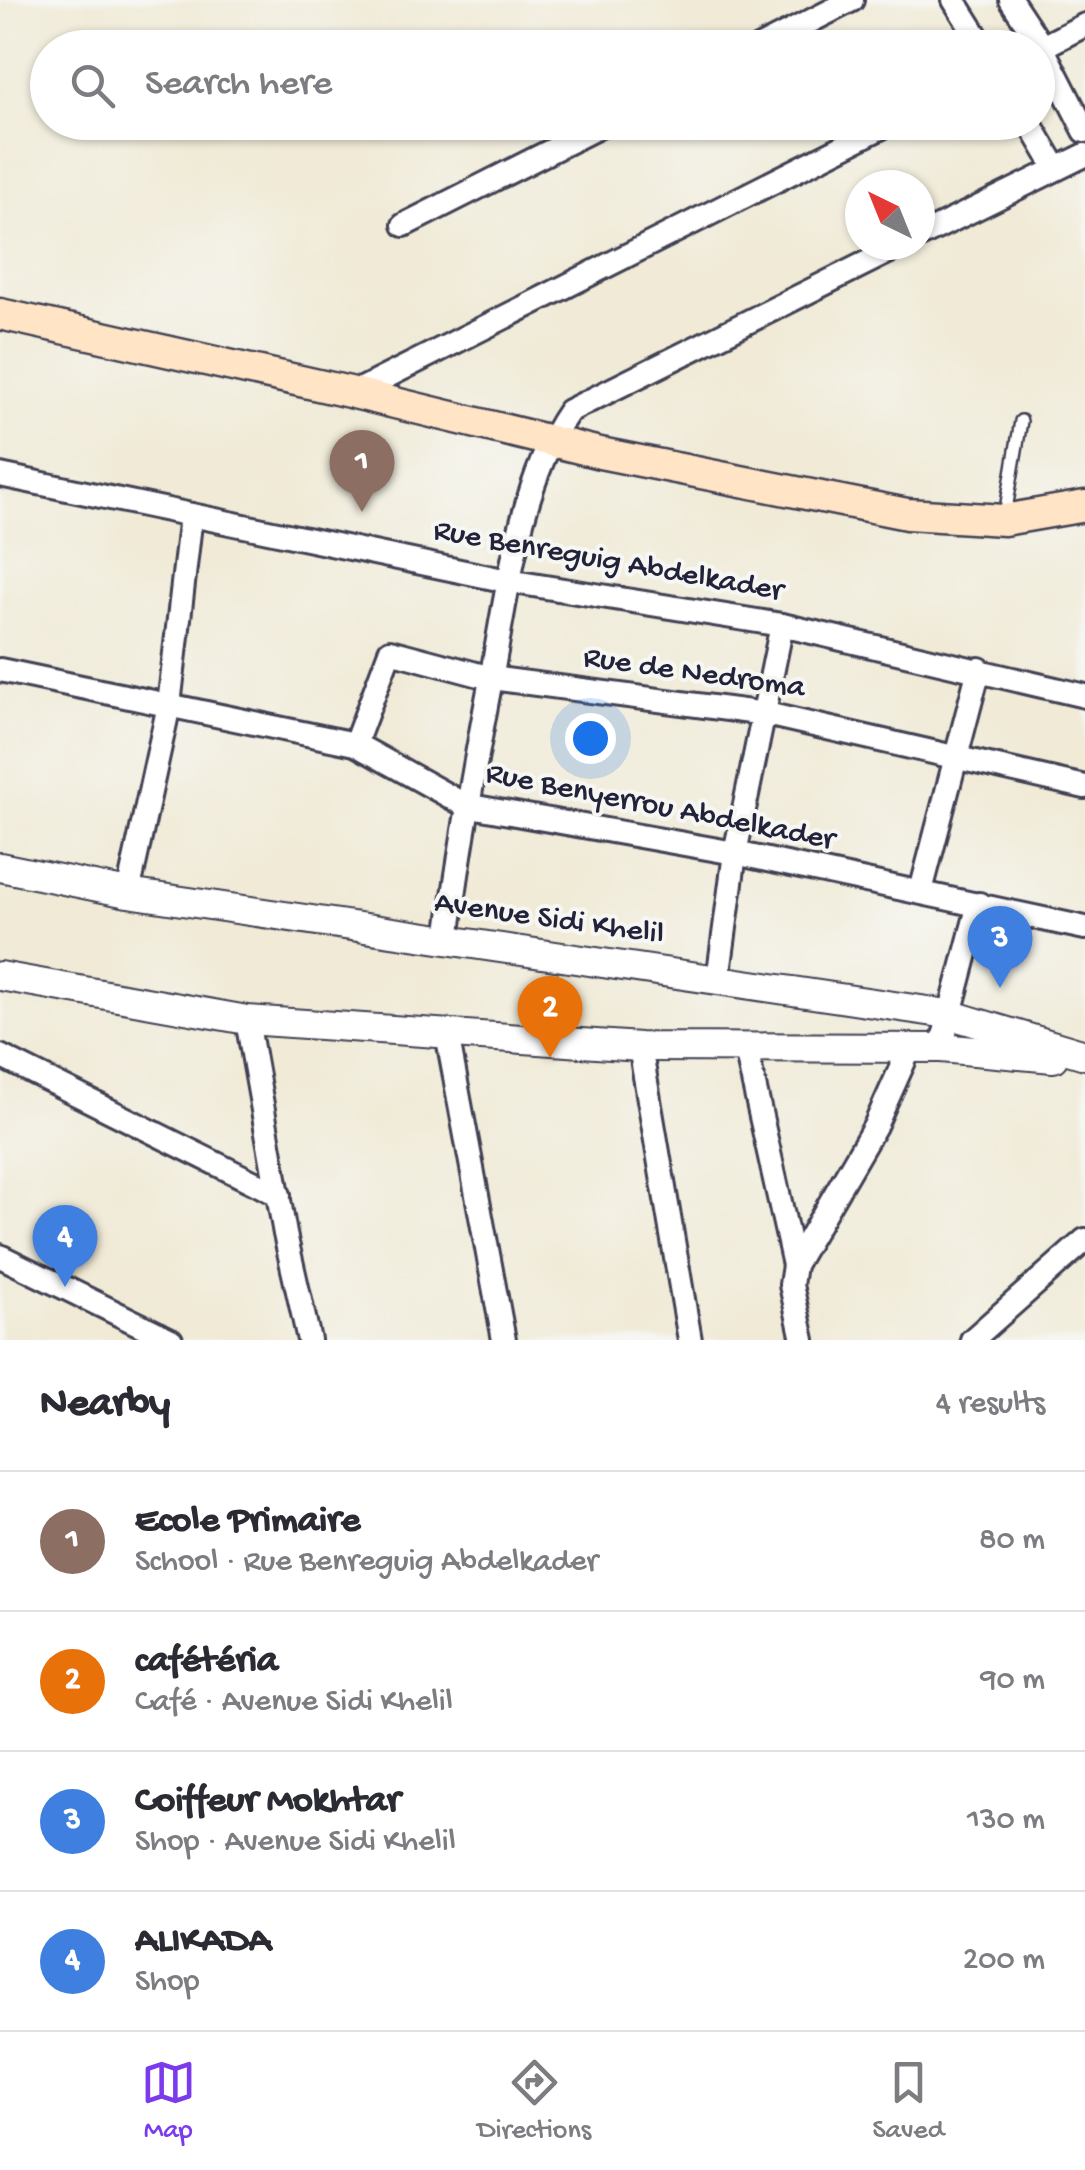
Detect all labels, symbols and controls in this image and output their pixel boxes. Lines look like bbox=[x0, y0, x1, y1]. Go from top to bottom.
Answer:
search box bbox=[30, 30, 1055, 140]
icon: search bbox=[65, 58, 120, 113]
text: Search here bbox=[145, 63, 332, 107]
north arrow bbox=[845, 170, 935, 260]
pin: 1 bbox=[330, 430, 394, 512]
street label: Rue Benreguig Abdelkader bbox=[430, 513, 788, 612]
street label: Rue de Nedroma bbox=[581, 640, 808, 709]
your location bbox=[565, 713, 616, 764]
street label: Rue Benyerrou Abdelkader bbox=[482, 756, 840, 861]
street label: Avenue Sidi Khelil bbox=[432, 885, 666, 955]
pin: 3 bbox=[968, 906, 1032, 988]
pin: 2 bbox=[518, 976, 582, 1058]
pin: 4 bbox=[32, 1204, 98, 1287]
text: Nearby bbox=[40, 1381, 170, 1430]
text: 4 results bbox=[936, 1386, 1045, 1424]
text: Ecole Primaire bbox=[135, 1500, 360, 1544]
text: 1 bbox=[66, 1522, 79, 1560]
text: 80 m bbox=[979, 1522, 1045, 1560]
text: School · Rue Benreguig Abdelkader bbox=[135, 1544, 598, 1582]
text: cafétéria bbox=[135, 1640, 278, 1684]
text: 2 bbox=[65, 1662, 80, 1700]
text: 90 m bbox=[981, 1662, 1045, 1700]
text: Café · Avenue Sidi Khelil bbox=[135, 1684, 453, 1722]
text: Coiffeur Mokhtar bbox=[135, 1780, 400, 1824]
text: 3 bbox=[64, 1802, 81, 1840]
text: 130 m bbox=[967, 1802, 1045, 1840]
text: Shop · Avenue Sidi Khelil bbox=[135, 1824, 456, 1862]
text: ALIKADA bbox=[135, 1920, 271, 1964]
text: 4 bbox=[65, 1942, 80, 1980]
text: 200 m bbox=[963, 1942, 1045, 1980]
text: Shop bbox=[135, 1964, 199, 2002]
tab: Map bbox=[141, 2055, 196, 2148]
tab: Directions bbox=[477, 2055, 591, 2148]
tab: Saved bbox=[872, 2055, 944, 2148]

